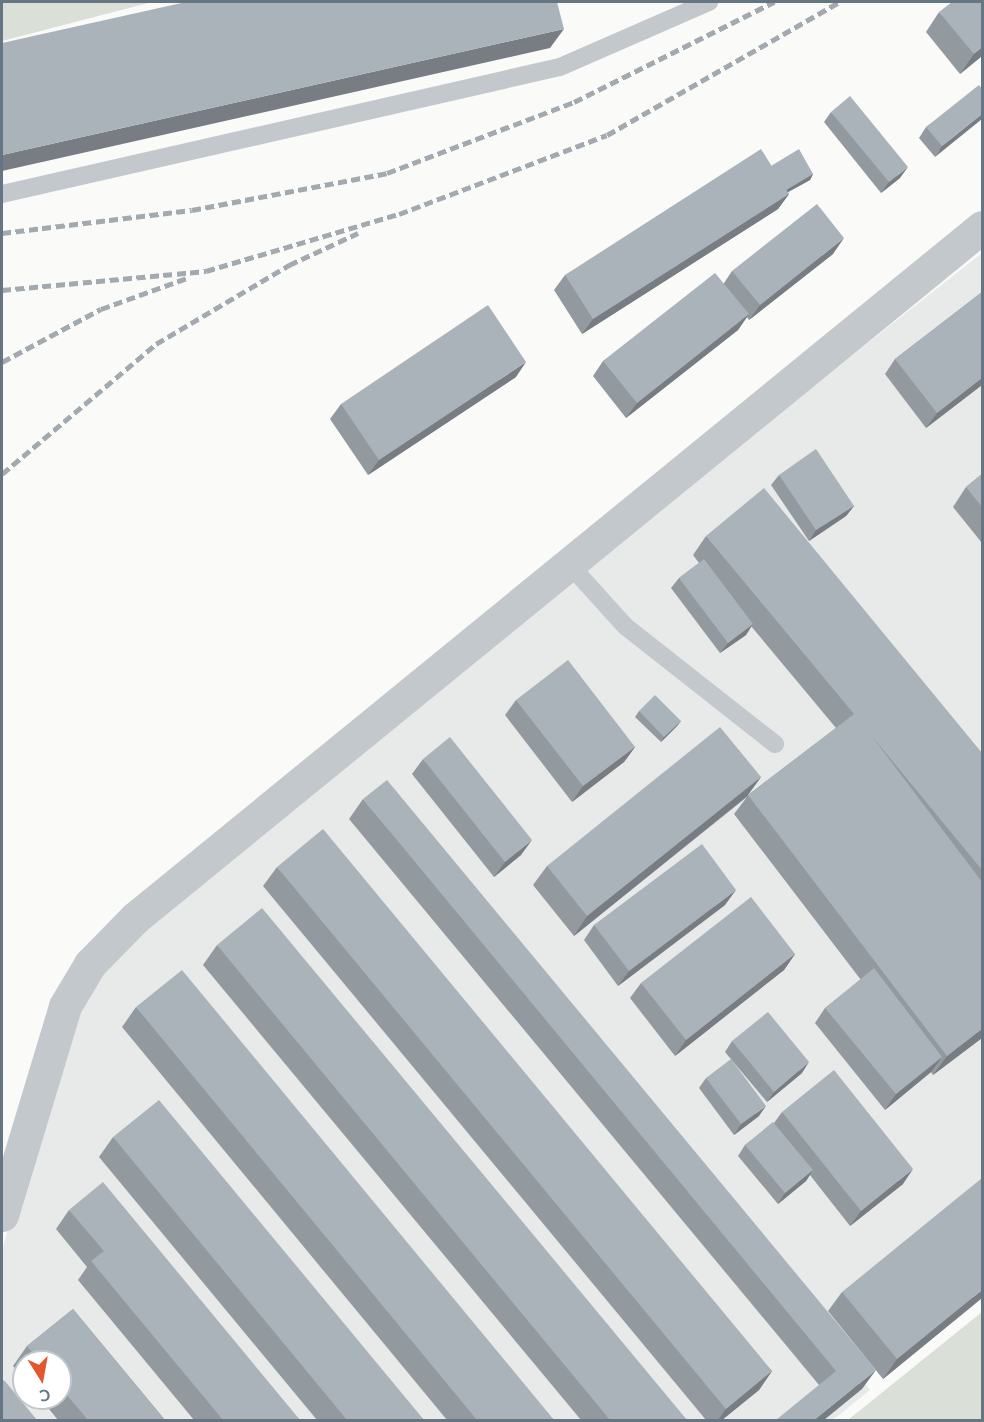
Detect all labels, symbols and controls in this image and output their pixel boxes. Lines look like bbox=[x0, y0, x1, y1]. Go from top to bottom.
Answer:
north arrow bbox=[12, 1350, 72, 1410]
text: С bbox=[38, 1385, 52, 1407]

